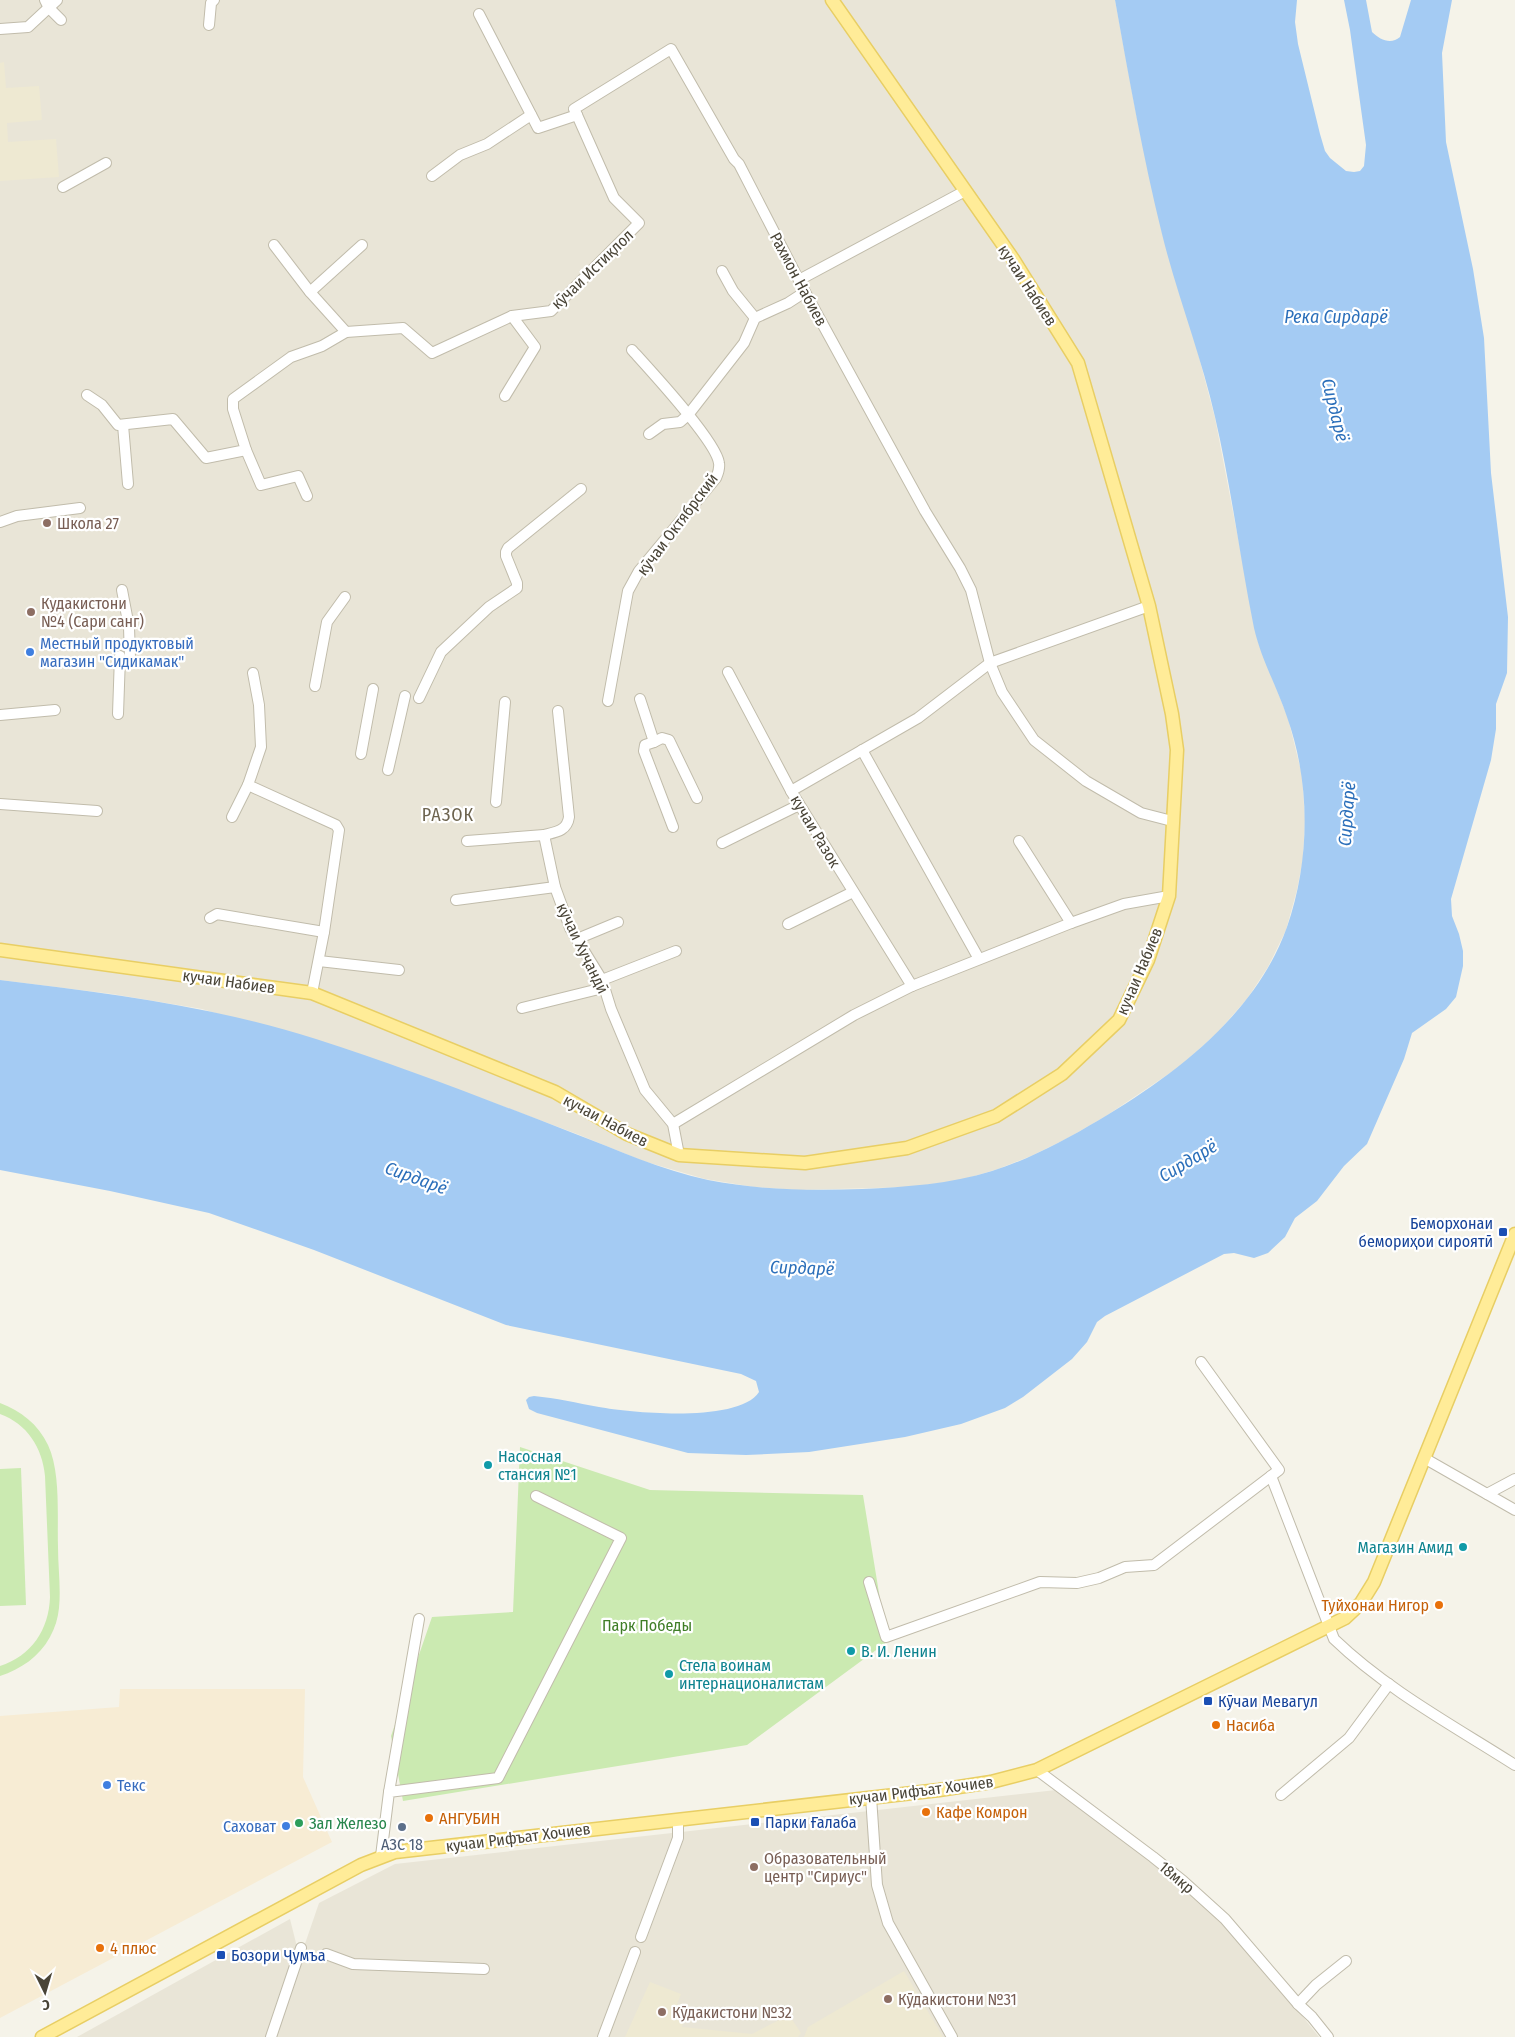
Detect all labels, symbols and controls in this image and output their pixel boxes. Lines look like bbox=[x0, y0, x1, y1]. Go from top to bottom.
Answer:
street label: кӯчаи Истиқлол bbox=[547, 225, 637, 313]
street label: Рахмон Набиев bbox=[766, 229, 831, 329]
street label: кучаи Набиев bbox=[994, 241, 1061, 329]
water label: Река Сирдарё bbox=[1284, 306, 1388, 328]
water label: Сирдарё bbox=[1317, 376, 1354, 444]
street label: кӯчаи Октябрский bbox=[633, 470, 722, 579]
place label: Школа 27 bbox=[57, 514, 120, 533]
marker: Школа 27 bbox=[41, 517, 53, 529]
place label: Кудакистони №4 (Сари санг) bbox=[41, 594, 144, 631]
marker: Кудакистони №4 (Сари санг) bbox=[25, 606, 37, 618]
place label: Местный продуктовый магазин "Сидикамак" bbox=[40, 634, 194, 671]
marker: Местный продуктовый магазин "Сидикамак" bbox=[24, 646, 36, 658]
water label: Сирдарё bbox=[1334, 781, 1360, 847]
street label: кучаи Разок bbox=[787, 792, 845, 871]
district label: РАЗОК bbox=[422, 804, 474, 826]
street label: кӯчаи Хуҷандӣ bbox=[552, 900, 613, 997]
street label: кучаи Набиев bbox=[1113, 925, 1166, 1018]
street label: кучаи Набиев bbox=[181, 966, 276, 997]
street label: кучаи Набиев bbox=[560, 1090, 651, 1151]
water label: Сирдарё bbox=[1155, 1135, 1222, 1187]
water label: Сирдарё bbox=[382, 1157, 450, 1199]
place label: Беморхонаи бемориҳои сироятӣ bbox=[1359, 1214, 1493, 1251]
marker: Беморхонаи бемориҳои сироятӣ bbox=[1497, 1226, 1509, 1238]
water label: Сирдарё bbox=[770, 1256, 835, 1280]
place label: Насосная стансия №1 bbox=[498, 1447, 577, 1484]
marker: Насосная стансия №1 bbox=[482, 1459, 494, 1471]
place label: Магазин Амид bbox=[1358, 1538, 1453, 1557]
marker: Магазин Амид bbox=[1457, 1541, 1469, 1553]
place label: Туйхонаи Нигор bbox=[1321, 1596, 1429, 1615]
marker: Туйхонаи Нигор bbox=[1433, 1599, 1445, 1611]
park label: Парк Победы bbox=[602, 1616, 692, 1635]
place label: В. И. Ленин bbox=[861, 1642, 937, 1661]
marker: В. И. Ленин bbox=[845, 1645, 857, 1657]
place label: Стела воинам интернационалистам bbox=[679, 1656, 824, 1693]
marker: Стела воинам интернационалистам bbox=[663, 1668, 675, 1680]
place label: Кӯчаи Мевагул bbox=[1218, 1692, 1318, 1711]
marker: Кӯчаи Мевагул bbox=[1202, 1695, 1214, 1707]
place label: Насиба bbox=[1226, 1716, 1275, 1735]
marker: Насиба bbox=[1210, 1719, 1222, 1731]
street label: кучаи Рифъат Хочиев bbox=[848, 1772, 994, 1809]
place label: Текс bbox=[117, 1776, 146, 1795]
marker: Текс bbox=[101, 1779, 113, 1791]
place label: Кафе Комрон bbox=[936, 1803, 1028, 1822]
marker: Кафе Комрон bbox=[920, 1806, 932, 1818]
place label: АНГУБИН bbox=[439, 1809, 500, 1828]
marker: АНГУБИН bbox=[423, 1812, 435, 1824]
place label: Парки Ғалаба bbox=[765, 1813, 857, 1832]
place label: Зал Железо bbox=[309, 1814, 387, 1833]
marker: Парки Ғалаба bbox=[749, 1816, 761, 1828]
place label: Саховат bbox=[223, 1817, 276, 1836]
marker: Зал Железо bbox=[293, 1817, 305, 1829]
street label: кучаи Рифъат Хочиев bbox=[445, 1819, 591, 1856]
marker: Саховат bbox=[280, 1820, 292, 1832]
marker: АЗС 18 bbox=[396, 1821, 408, 1833]
place label: АЗС 18 bbox=[381, 1835, 423, 1854]
place label: Образовательный центр "Сириус" bbox=[764, 1849, 887, 1886]
street label: 18мкр bbox=[1155, 1857, 1198, 1898]
marker: Образовательный центр "Сириус" bbox=[748, 1861, 760, 1873]
place label: 4 плюс bbox=[110, 1939, 157, 1958]
marker: 4 плюс bbox=[94, 1942, 106, 1954]
place label: Бозори Ҷумъа bbox=[231, 1946, 326, 1965]
marker: Бозори Ҷумъа bbox=[215, 1949, 227, 1961]
north arrow bbox=[20, 1967, 70, 2017]
place label: Кӯдакистони №31 bbox=[898, 1990, 1017, 2009]
marker: Кӯдакистони №31 bbox=[882, 1993, 894, 2005]
text: С bbox=[41, 1996, 50, 2013]
place label: Кӯдакистони №32 bbox=[672, 2003, 792, 2022]
marker: Кӯдакистони №32 bbox=[656, 2006, 668, 2018]

